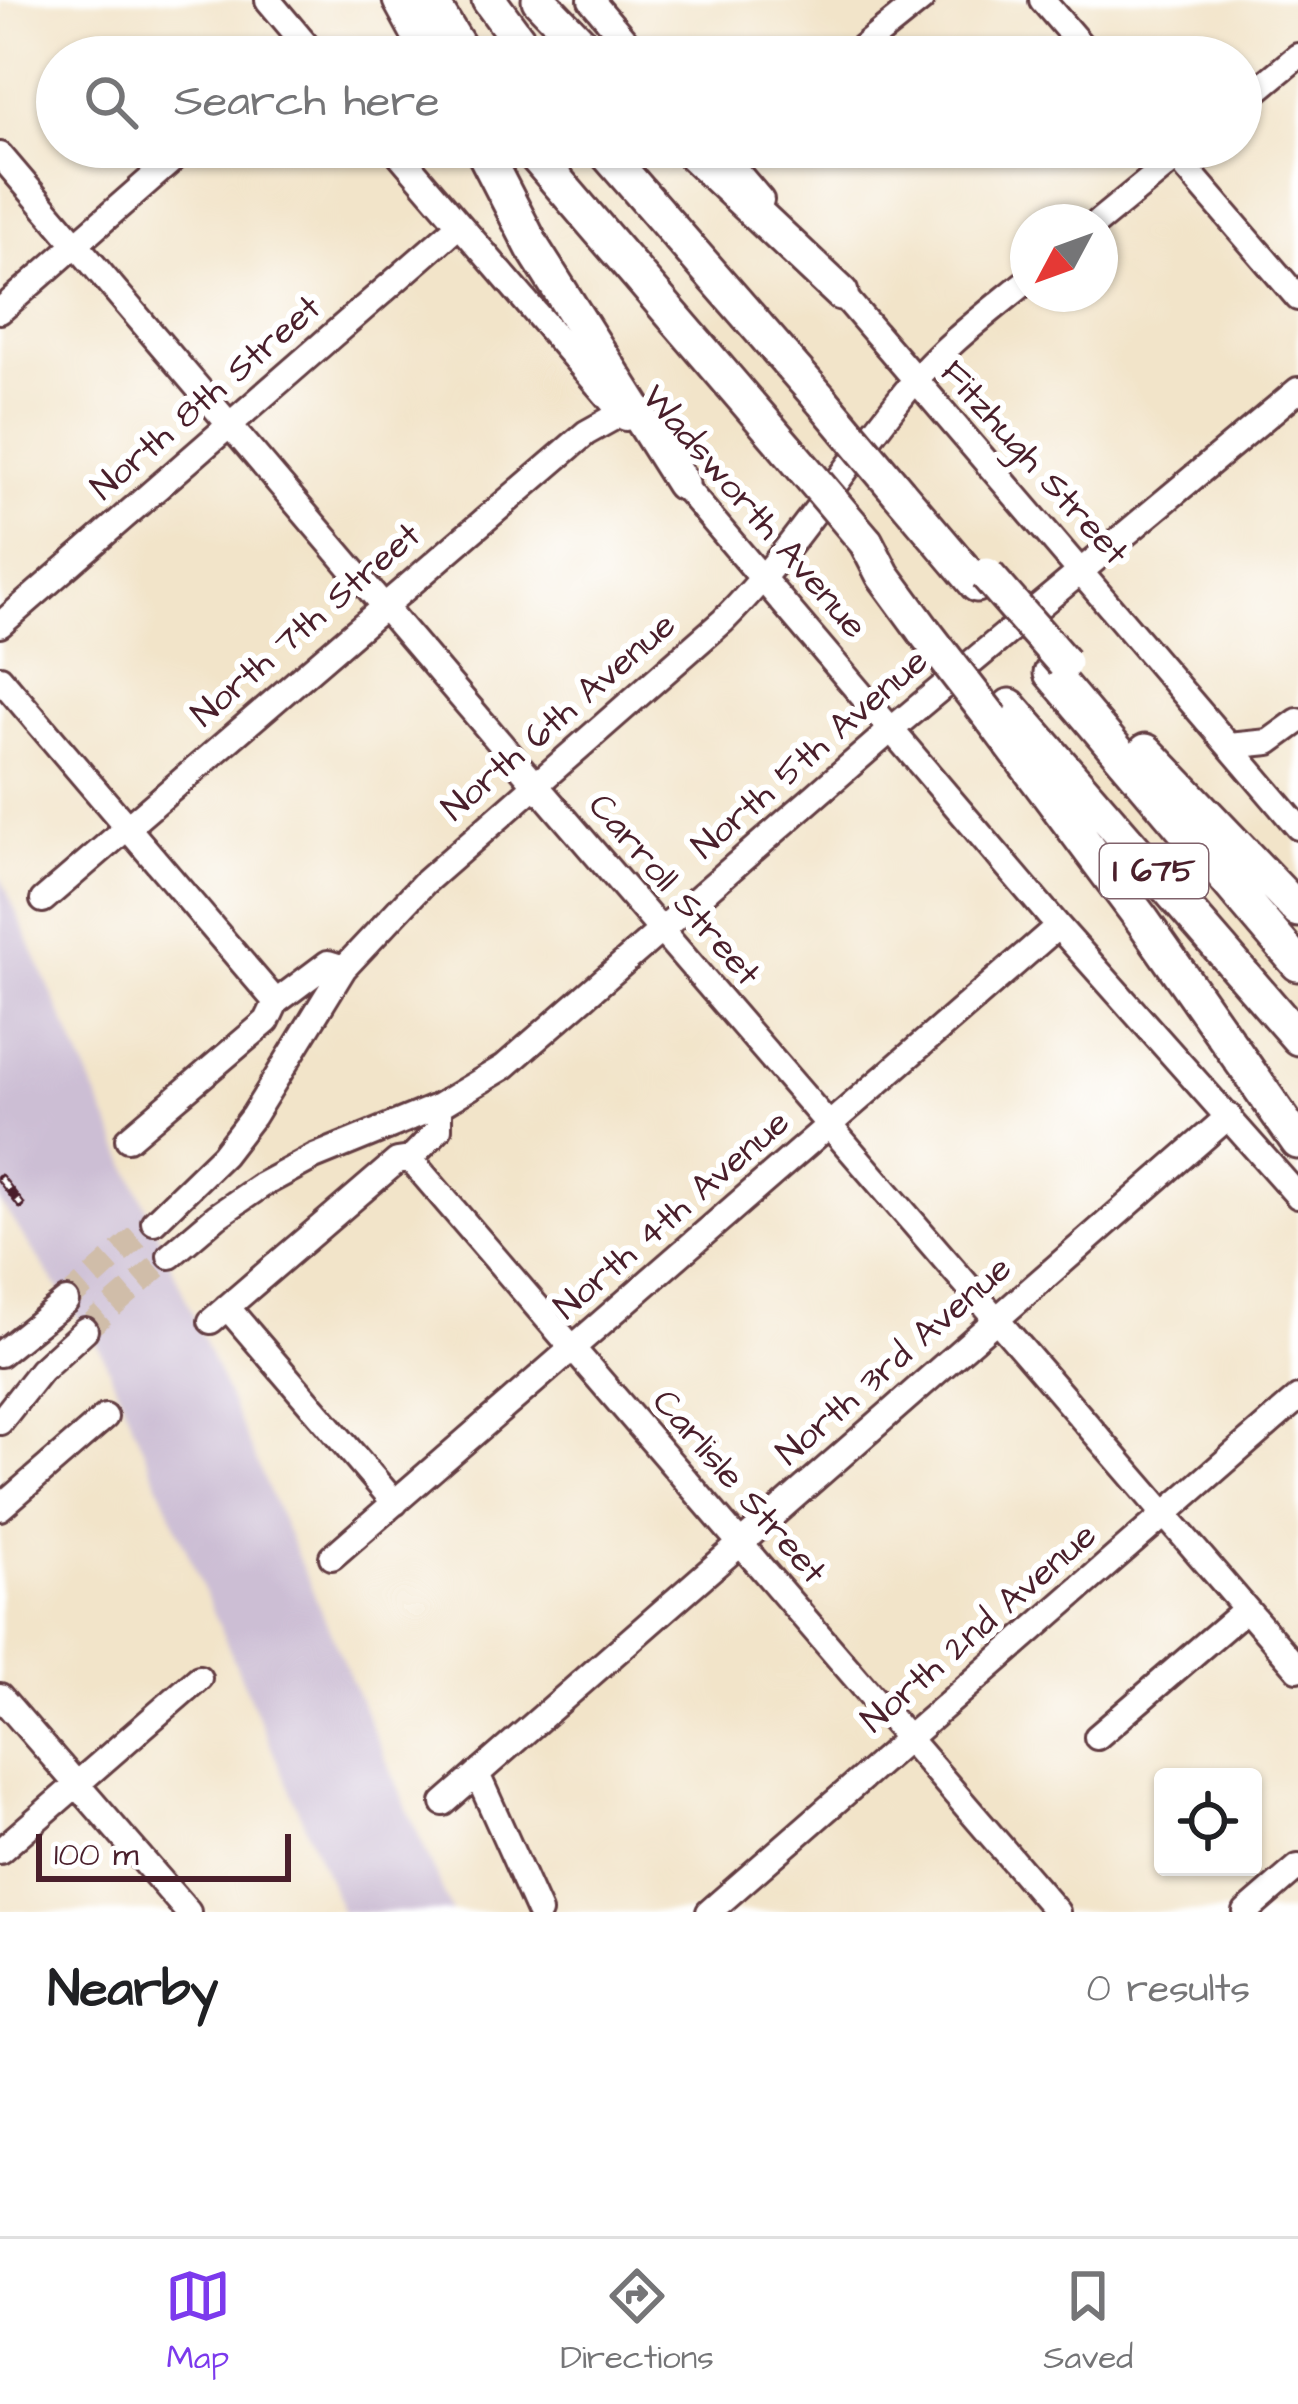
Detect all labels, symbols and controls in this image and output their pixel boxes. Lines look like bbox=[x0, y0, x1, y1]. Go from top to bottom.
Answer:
search box bbox=[36, 36, 1262, 168]
icon: search bbox=[78, 69, 144, 135]
text: Search here bbox=[174, 71, 440, 133]
north arrow bbox=[1010, 204, 1118, 312]
street label: North 8th Street bbox=[80, 283, 333, 513]
street label: Fitzhugh Street bbox=[927, 349, 1140, 578]
street label: Wadsworth Avenue bbox=[629, 374, 879, 650]
street label: North 7th Street bbox=[180, 511, 432, 739]
street label: North 6th Avenue bbox=[431, 601, 687, 833]
street label: North 5th Avenue bbox=[681, 637, 939, 871]
street label: Carroll Street bbox=[576, 782, 772, 998]
road number: I 675 bbox=[1100, 844, 1208, 898]
street label: North 4th Avenue bbox=[543, 1098, 801, 1332]
street label: North 3rd Avenue bbox=[765, 1244, 1023, 1478]
street label: Carlisle Street bbox=[640, 1378, 838, 1596]
street label: North 2nd Avenue bbox=[850, 1511, 1108, 1745]
map controls bbox=[1154, 1768, 1262, 1876]
button: locate bbox=[1154, 1768, 1262, 1876]
scale bar bbox=[36, 1828, 291, 1881]
text: 100 m bbox=[54, 1832, 139, 1878]
text: Nearby bbox=[48, 1955, 218, 2026]
text: 0 results bbox=[1086, 1963, 1250, 2017]
tab: Map bbox=[165, 2263, 231, 2381]
tab: Directions bbox=[560, 2263, 714, 2381]
tab: Saved bbox=[1043, 2263, 1133, 2381]

